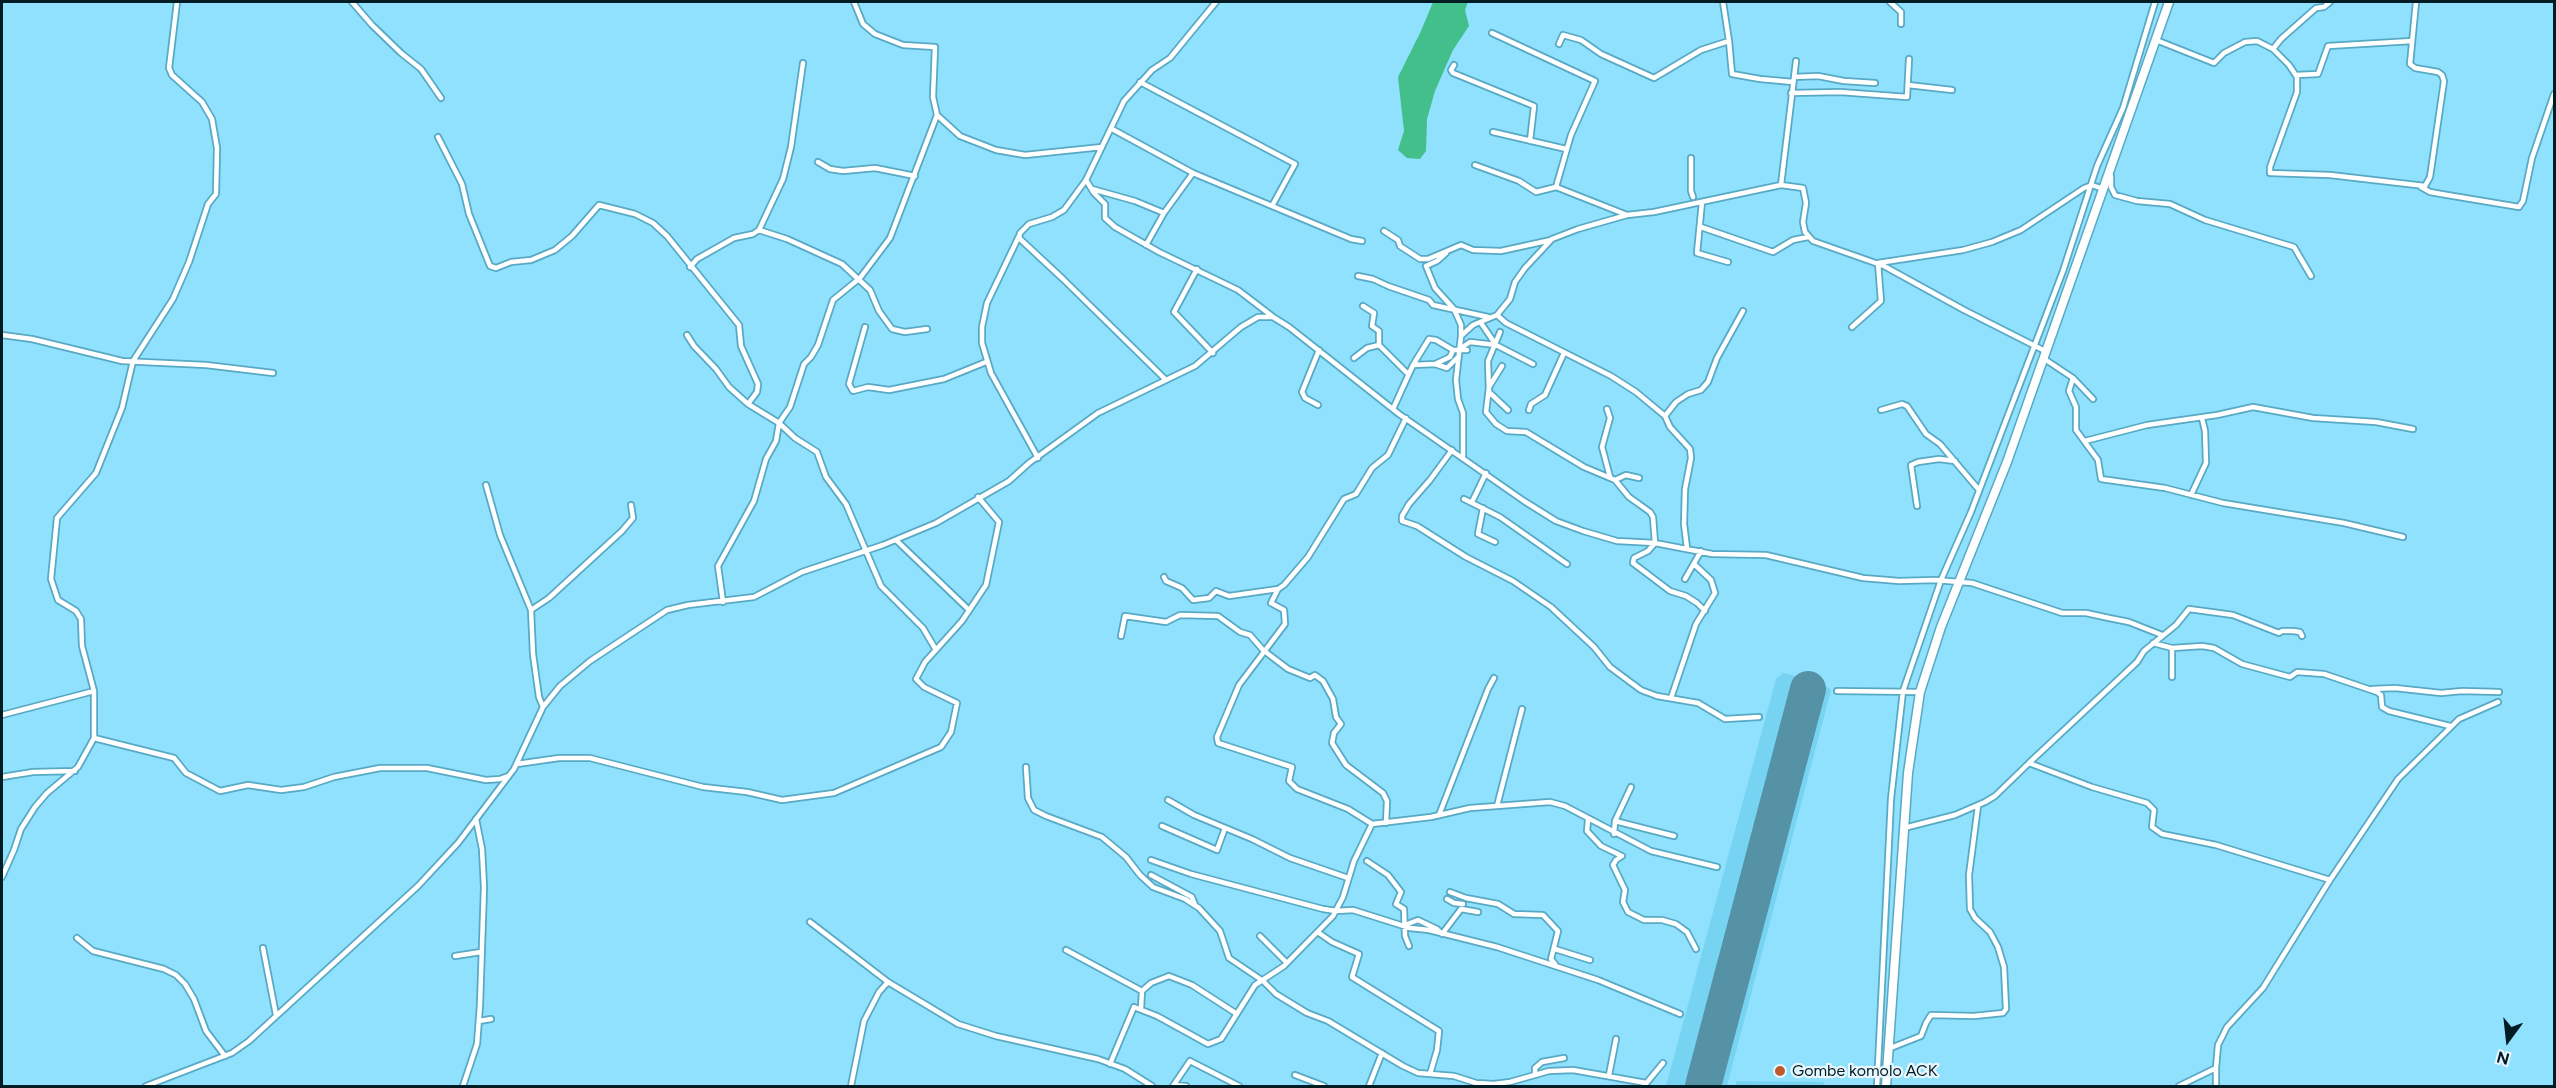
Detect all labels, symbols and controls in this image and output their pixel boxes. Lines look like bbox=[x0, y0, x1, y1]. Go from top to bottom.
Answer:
north arrow bbox=[2478, 1010, 2538, 1070]
text: N bbox=[2495, 1047, 2512, 1069]
place label: Gombe komolo ACK bbox=[1792, 1061, 1937, 1081]
marker: Gombe komolo ACK bbox=[1773, 1064, 1787, 1078]

